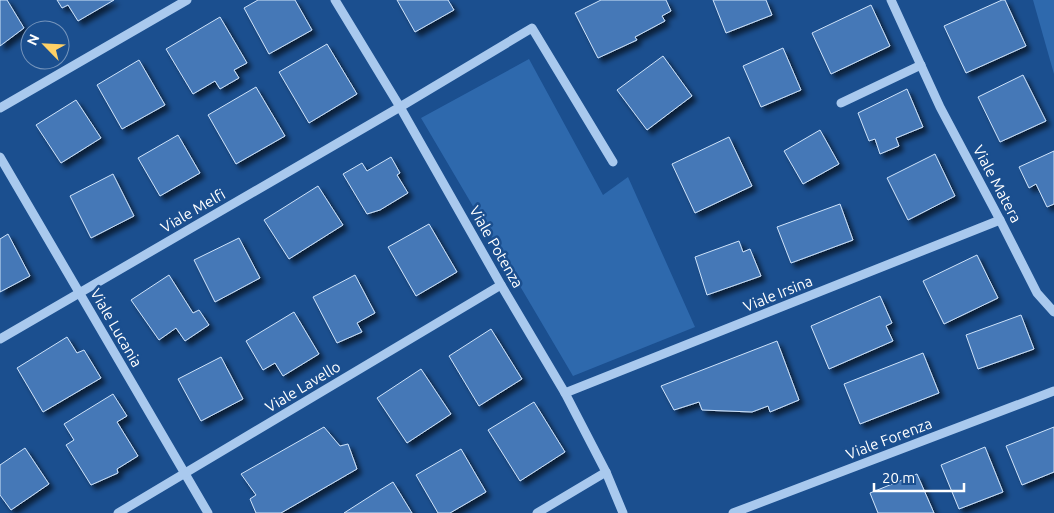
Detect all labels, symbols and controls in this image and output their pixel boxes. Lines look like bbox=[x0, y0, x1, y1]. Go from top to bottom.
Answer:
north arrow bbox=[20, 20, 70, 70]
text: N bbox=[24, 32, 43, 48]
street label: Viale Matera bbox=[970, 142, 1025, 225]
street label: Viale Melfi bbox=[157, 185, 228, 236]
street label: Viale Potenza bbox=[466, 203, 527, 291]
street label: Viale Irsina bbox=[741, 272, 815, 315]
street label: Viale Lucania bbox=[87, 285, 146, 370]
street label: Viale Lavello bbox=[262, 358, 343, 416]
street label: Viale Forenza bbox=[843, 414, 934, 463]
scale bar bbox=[874, 460, 964, 492]
text: 20 m bbox=[882, 469, 915, 486]

